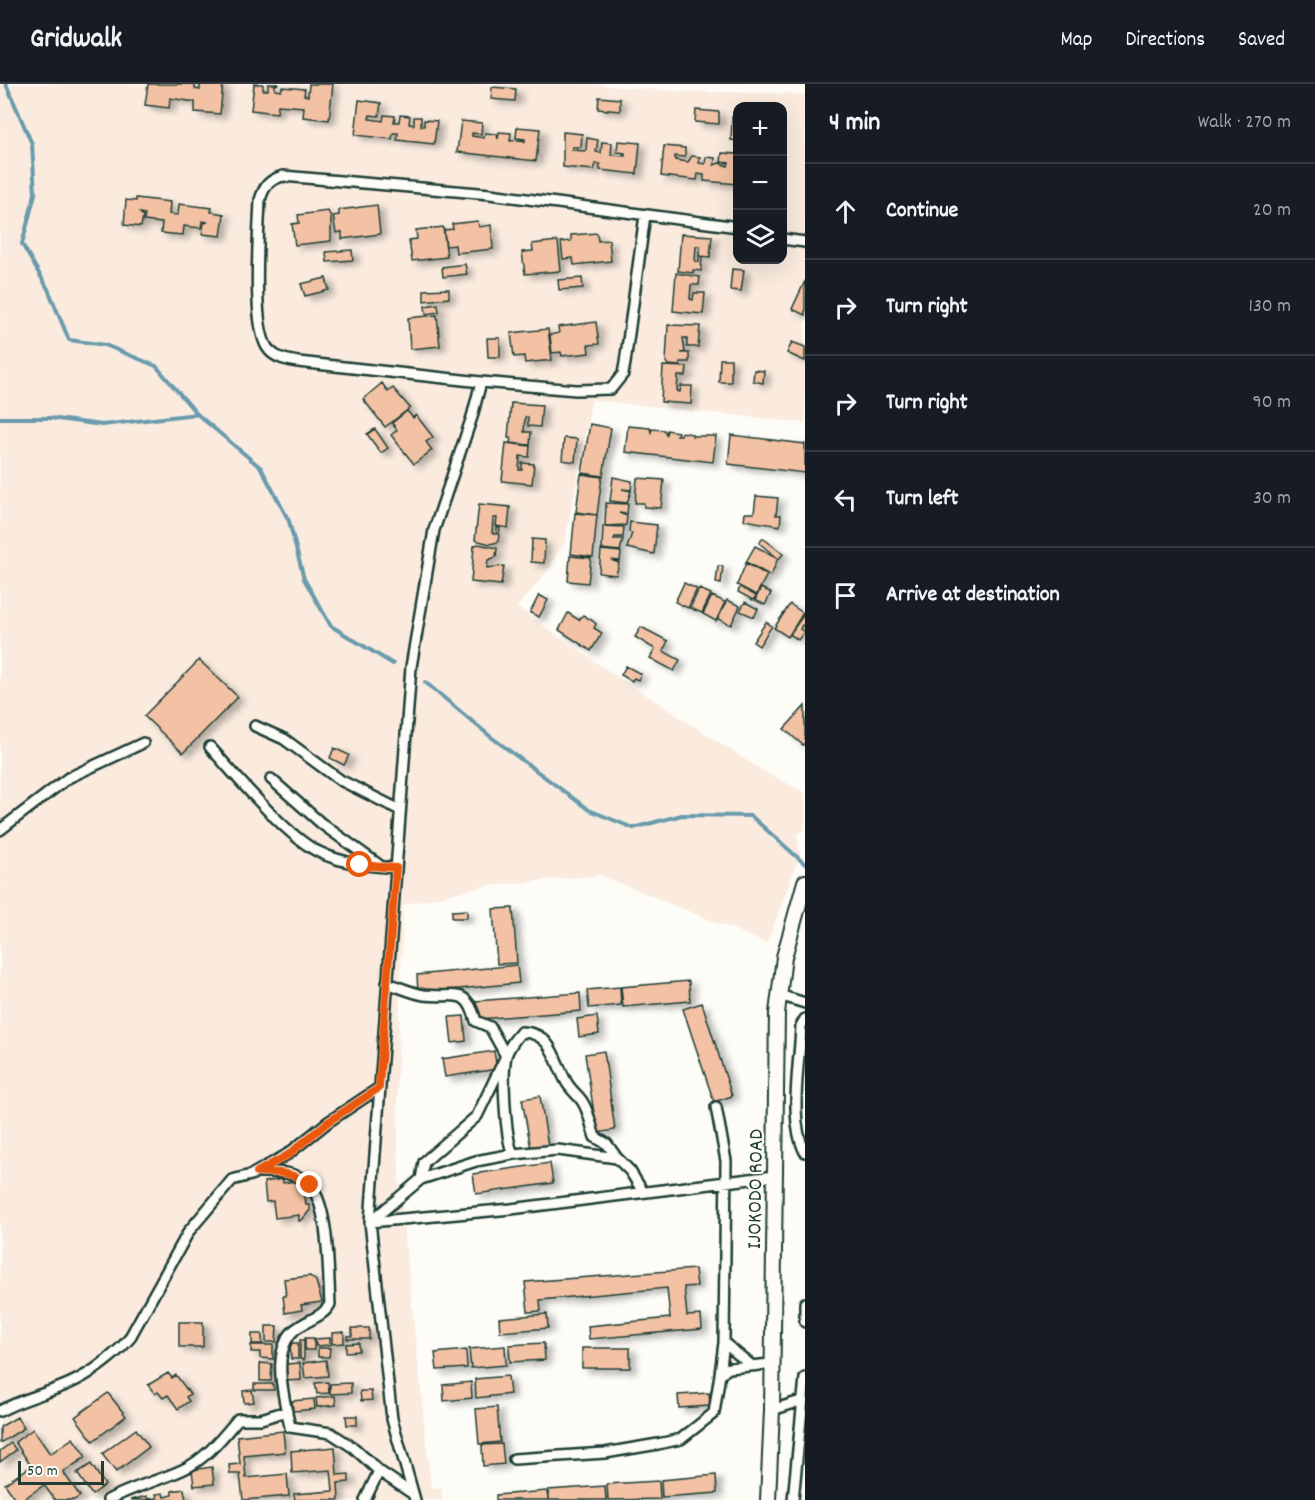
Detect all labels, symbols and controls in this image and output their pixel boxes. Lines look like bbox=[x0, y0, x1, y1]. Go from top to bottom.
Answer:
text: Gridwalk bbox=[30, 21, 122, 61]
text: Map bbox=[1061, 26, 1092, 56]
text: Directions bbox=[1125, 26, 1205, 56]
text: Saved bbox=[1238, 26, 1285, 56]
map controls bbox=[733, 102, 787, 264]
button: + bbox=[733, 102, 787, 156]
text: 4 min bbox=[829, 105, 880, 142]
text: Walk · 270 m bbox=[1198, 109, 1291, 137]
button: − bbox=[733, 156, 787, 210]
icon: ahead bbox=[829, 195, 862, 228]
text: Continue bbox=[886, 196, 958, 227]
text: 20 m bbox=[1253, 197, 1291, 225]
button: layers bbox=[733, 210, 787, 264]
icon: right bbox=[829, 291, 862, 324]
text: Turn right bbox=[886, 292, 968, 323]
text: 130 m bbox=[1249, 293, 1291, 321]
icon: right bbox=[829, 387, 862, 420]
text: Turn right bbox=[886, 388, 968, 419]
text: 90 m bbox=[1253, 389, 1291, 417]
icon: left bbox=[829, 483, 862, 516]
text: Turn left bbox=[886, 484, 958, 515]
text: 30 m bbox=[1253, 485, 1291, 513]
icon: arrive bbox=[829, 579, 862, 612]
text: Arrive at destination bbox=[886, 580, 1060, 611]
route start bbox=[346, 851, 372, 877]
street label: IJOKODO ROAD bbox=[741, 1129, 773, 1249]
route end bbox=[296, 1171, 322, 1197]
scale bar bbox=[18, 1458, 104, 1486]
text: 50 m bbox=[27, 1460, 58, 1483]

